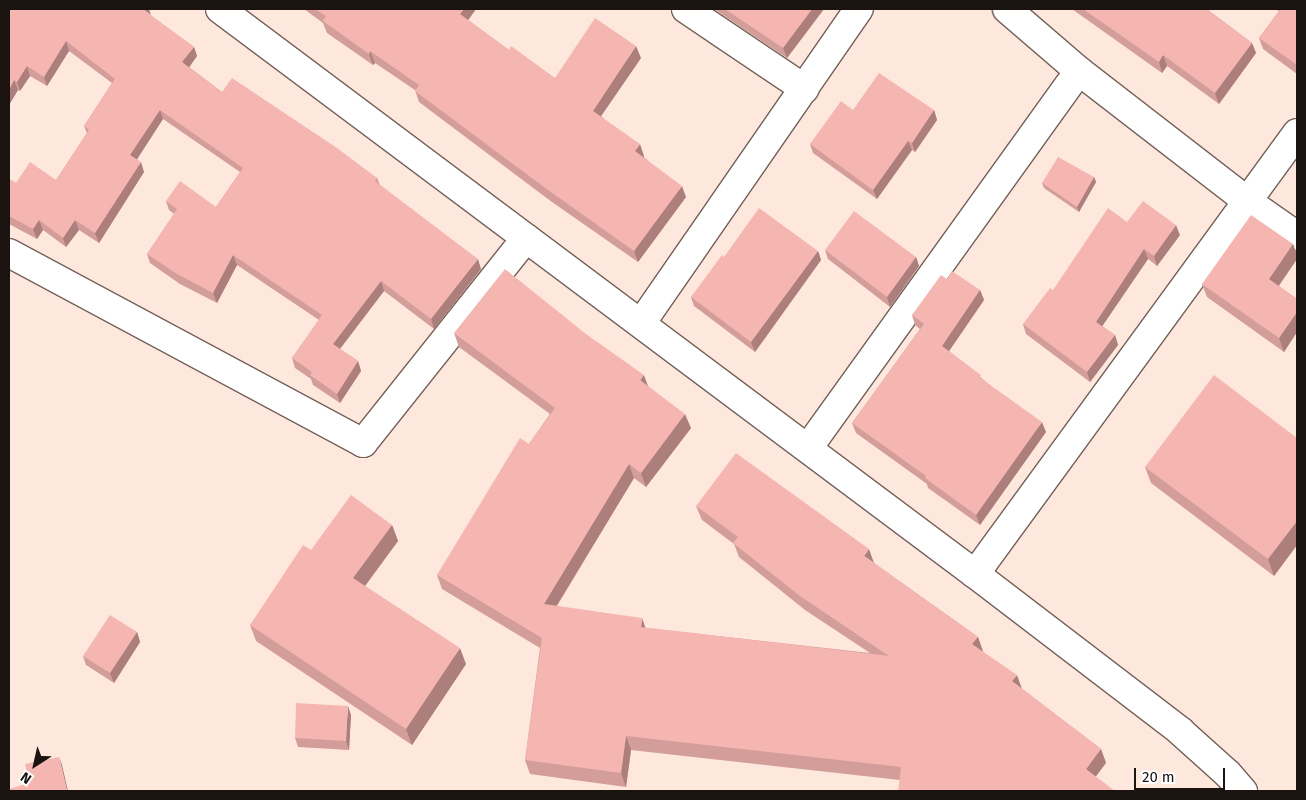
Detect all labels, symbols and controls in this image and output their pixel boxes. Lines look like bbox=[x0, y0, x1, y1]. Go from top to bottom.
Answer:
north arrow bbox=[10, 740, 60, 790]
scale bar bbox=[1136, 758, 1227, 790]
text: N bbox=[17, 768, 35, 787]
text: 20 m bbox=[1142, 768, 1175, 786]

